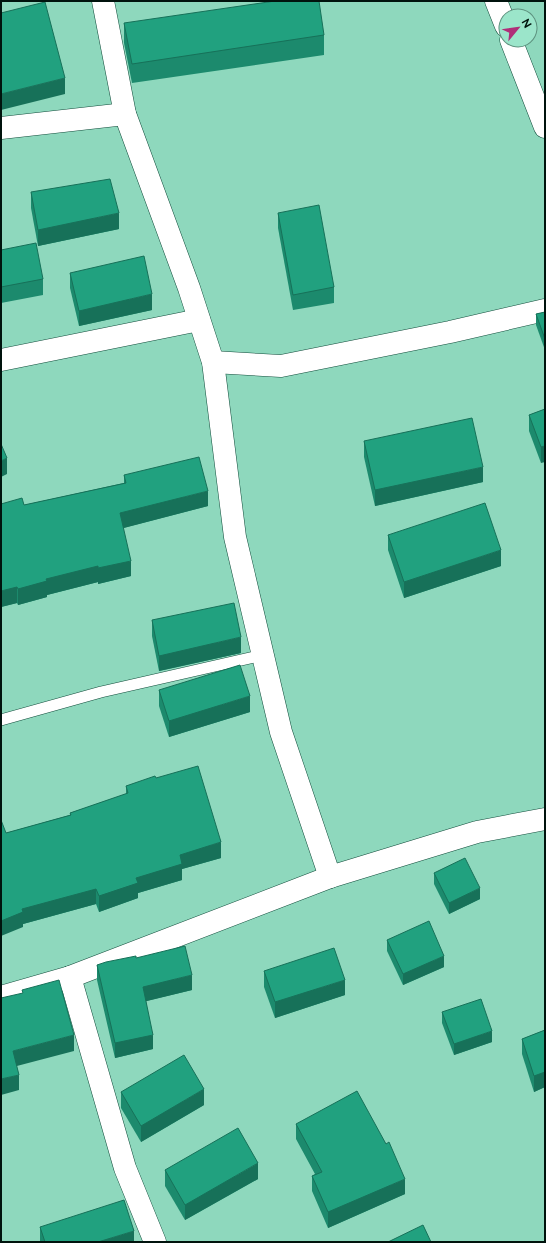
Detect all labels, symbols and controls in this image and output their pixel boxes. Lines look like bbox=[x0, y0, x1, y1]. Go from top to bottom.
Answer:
north arrow bbox=[498, 8, 538, 48]
text: N bbox=[519, 17, 534, 30]

